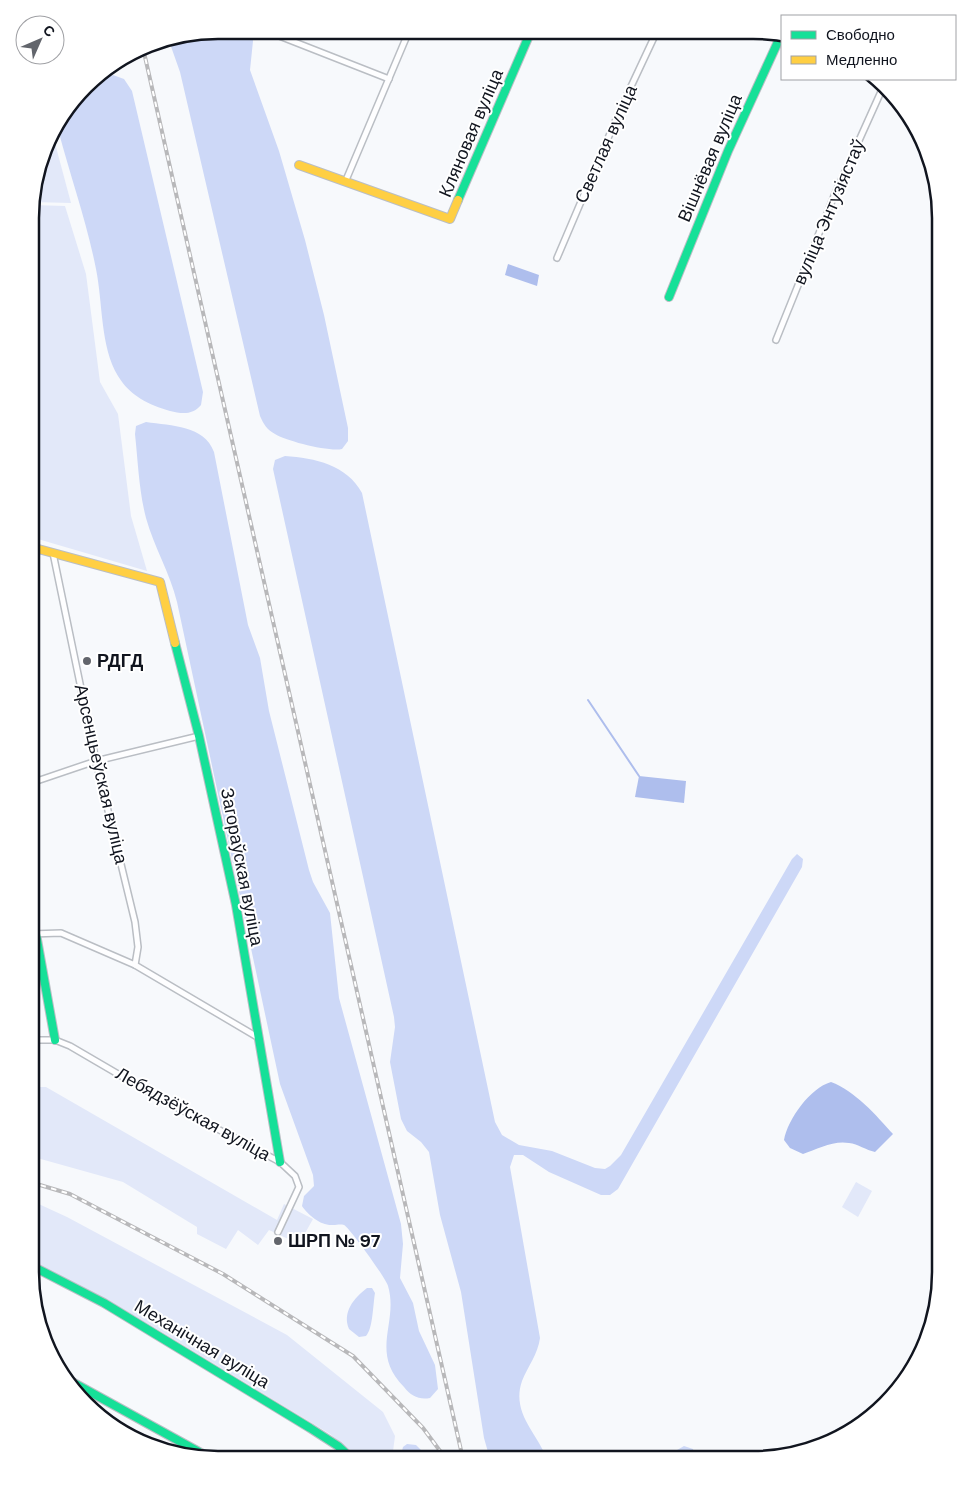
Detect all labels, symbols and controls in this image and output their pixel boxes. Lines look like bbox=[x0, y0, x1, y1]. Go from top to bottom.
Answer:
north arrow bbox=[15, 15, 65, 65]
legend bbox=[781, 15, 956, 80]
text: С bbox=[39, 21, 59, 41]
text: Свободно bbox=[826, 25, 895, 45]
text: Медленно bbox=[826, 50, 897, 70]
street label: Кляновая вуліца bbox=[433, 64, 509, 201]
street label: Светлая вуліца bbox=[569, 80, 643, 207]
street label: Вішнёвая вуліца bbox=[672, 89, 748, 226]
street label: вуліца Энтузіястаў bbox=[788, 136, 870, 288]
place label: РДГД bbox=[97, 649, 143, 673]
marker: РДГД bbox=[81, 655, 93, 667]
street label: Арсенцьеўская вуліца bbox=[69, 682, 134, 867]
street label: Загораўская вуліца bbox=[215, 786, 269, 949]
street label: Лебядзёўская вуліца bbox=[111, 1061, 276, 1167]
place label: ШРП № 97 bbox=[288, 1229, 381, 1253]
marker: ШРП № 97 bbox=[272, 1235, 284, 1247]
street label: Механічная вуліца bbox=[130, 1294, 275, 1394]

